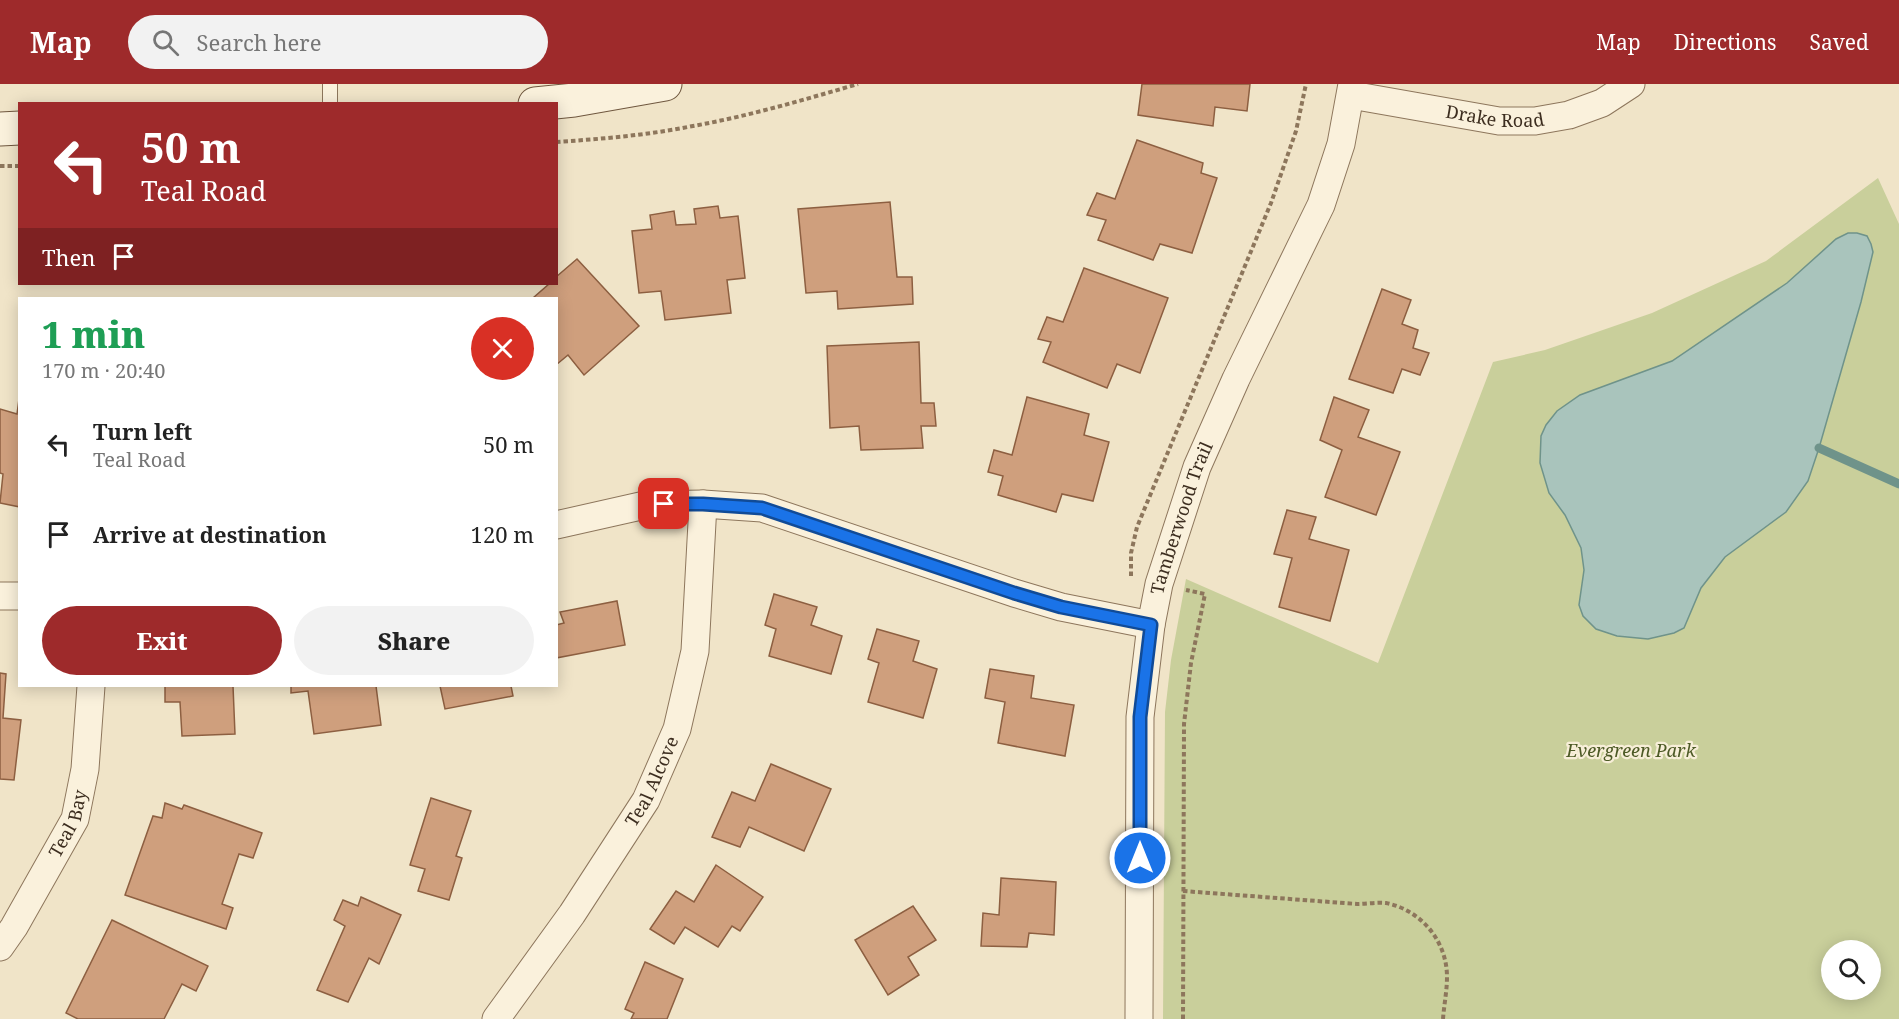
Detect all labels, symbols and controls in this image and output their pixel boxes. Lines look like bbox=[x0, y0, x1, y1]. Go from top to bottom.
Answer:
search box bbox=[128, 15, 548, 69]
text: Map bbox=[30, 23, 92, 61]
icon: search bbox=[149, 26, 182, 59]
text: Search here bbox=[197, 27, 321, 57]
text: Map bbox=[1596, 28, 1641, 56]
text: Directions bbox=[1674, 28, 1776, 56]
text: Saved bbox=[1809, 28, 1869, 56]
street label: Drake Road bbox=[1444, 99, 1546, 132]
text: 50 m bbox=[141, 118, 241, 175]
icon: left bbox=[42, 126, 120, 204]
text: Teal Road bbox=[141, 172, 266, 209]
icon: arrive bbox=[107, 240, 140, 273]
text: Then bbox=[42, 242, 95, 272]
text: 1 min bbox=[42, 310, 145, 359]
button: close bbox=[471, 317, 534, 380]
text: 170 m · 20:40 bbox=[42, 357, 165, 384]
text: Turn left bbox=[93, 416, 192, 446]
icon: left bbox=[42, 428, 75, 461]
text: 50 m bbox=[483, 429, 534, 459]
street label: Tamberwood Trail bbox=[1144, 437, 1218, 596]
text: Teal Road bbox=[93, 446, 186, 473]
pin bbox=[638, 478, 689, 529]
icon: arrive bbox=[647, 487, 680, 520]
icon: arrive bbox=[42, 518, 75, 551]
text: Arrive at destination bbox=[93, 519, 327, 549]
text: 120 m bbox=[471, 519, 534, 549]
button: Exit bbox=[42, 606, 282, 675]
button: Share bbox=[294, 606, 534, 675]
street label: Teal Alcove bbox=[619, 732, 683, 831]
park label: Evergreen Park bbox=[1565, 738, 1696, 762]
street label: Teal Bay bbox=[43, 787, 92, 861]
position arrow bbox=[1108, 826, 1172, 890]
map controls bbox=[1821, 940, 1881, 1000]
button: search bbox=[1821, 940, 1881, 1000]

